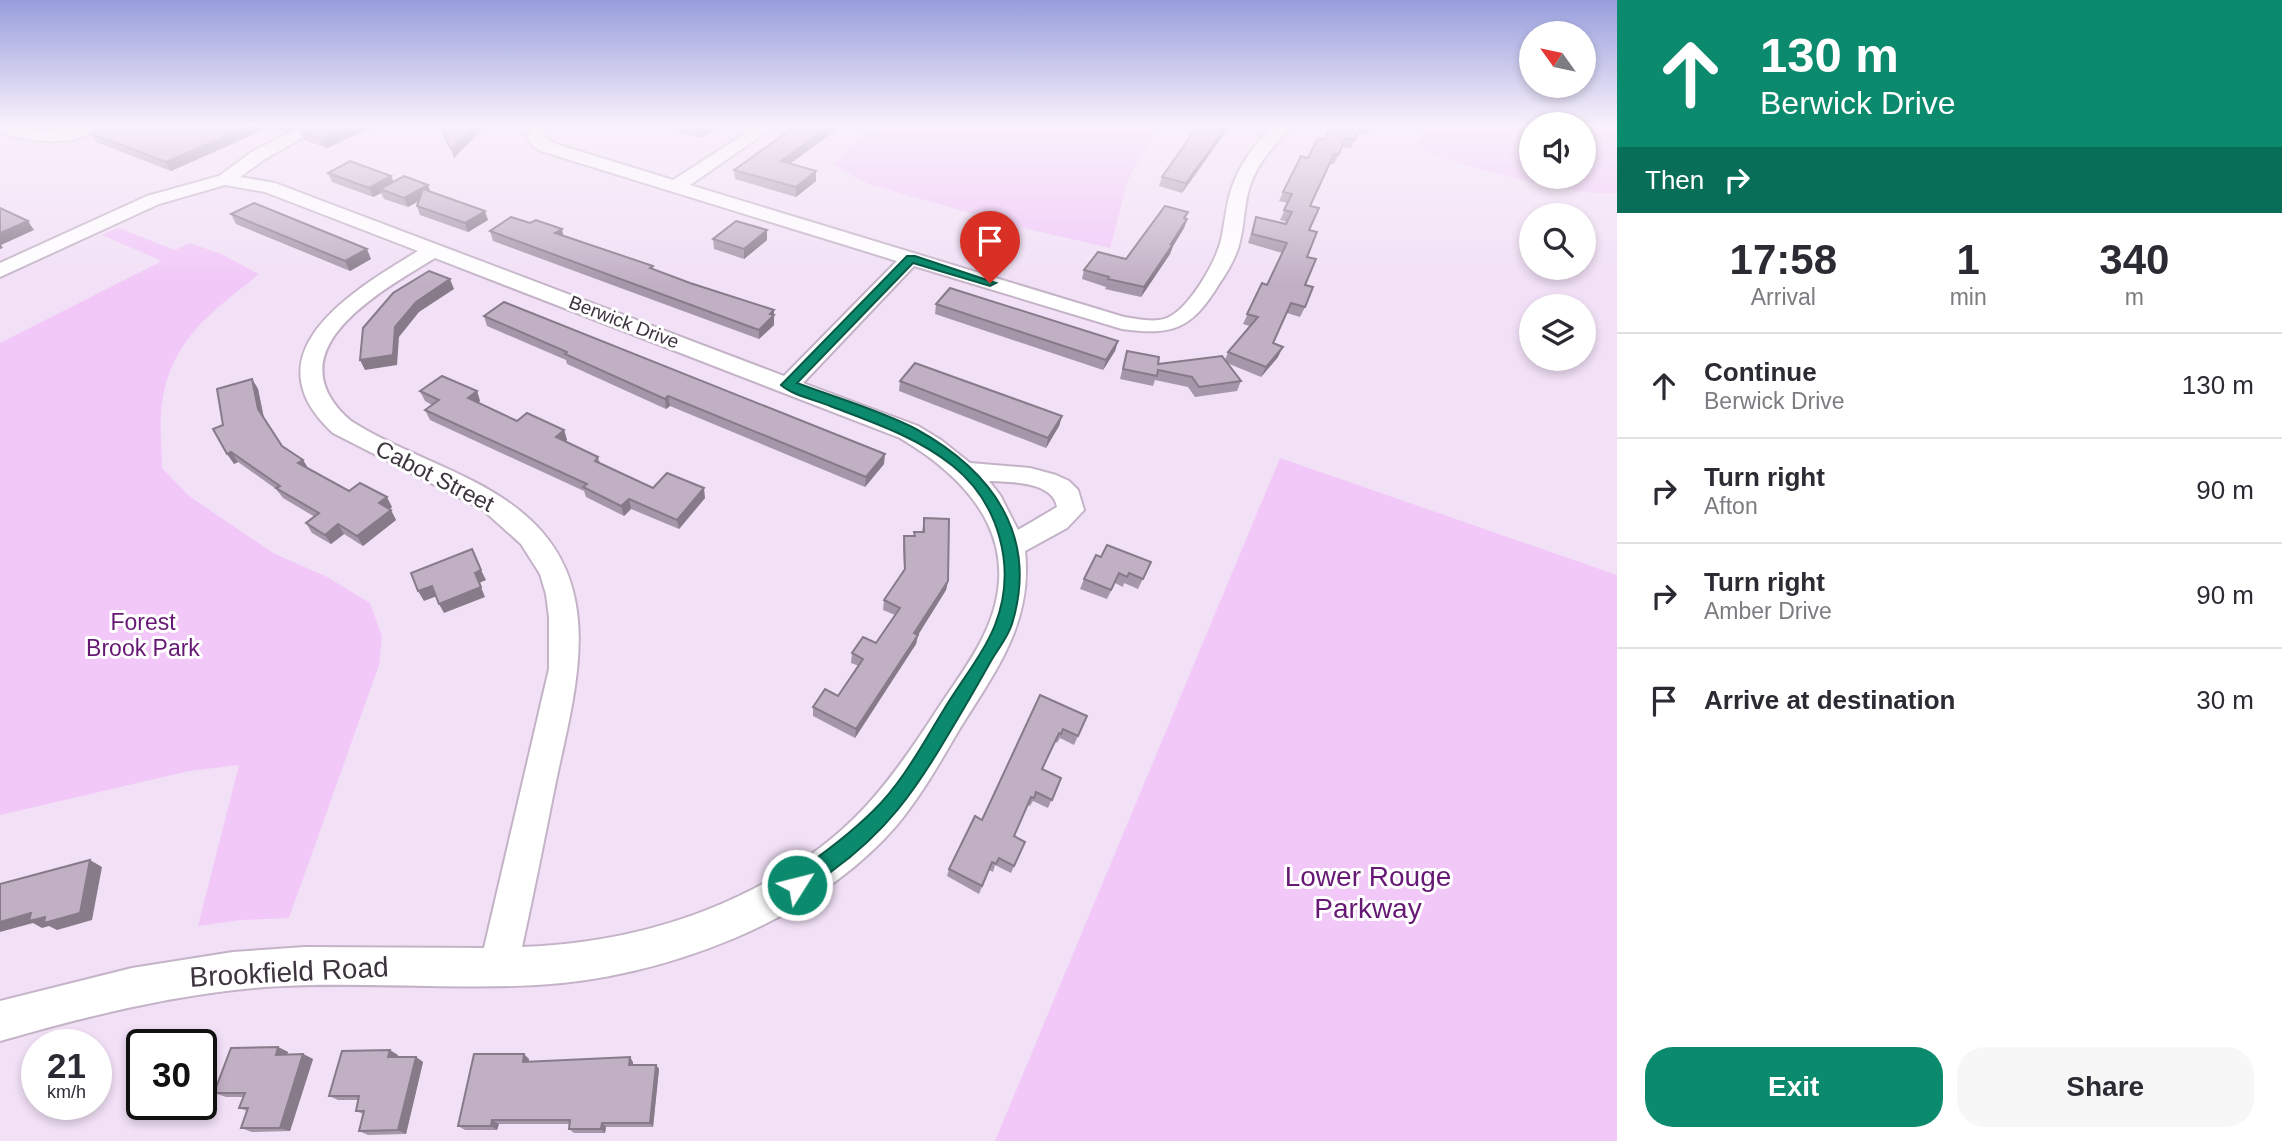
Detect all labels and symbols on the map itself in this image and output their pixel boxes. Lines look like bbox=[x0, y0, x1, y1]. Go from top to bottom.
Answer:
north arrow bbox=[1519, 21, 1596, 98]
pin bbox=[960, 211, 1020, 283]
street label: Berwick Drive bbox=[566, 291, 682, 353]
street label: Cabot Street bbox=[372, 435, 499, 517]
park label: Forest Brook Park bbox=[86, 609, 200, 661]
position arrow bbox=[760, 848, 834, 922]
park label: Lower Rouge Parkway bbox=[1285, 861, 1451, 924]
street label: Brookfield Road bbox=[189, 951, 389, 993]
speed limit sign: 30 bbox=[126, 1029, 217, 1120]

